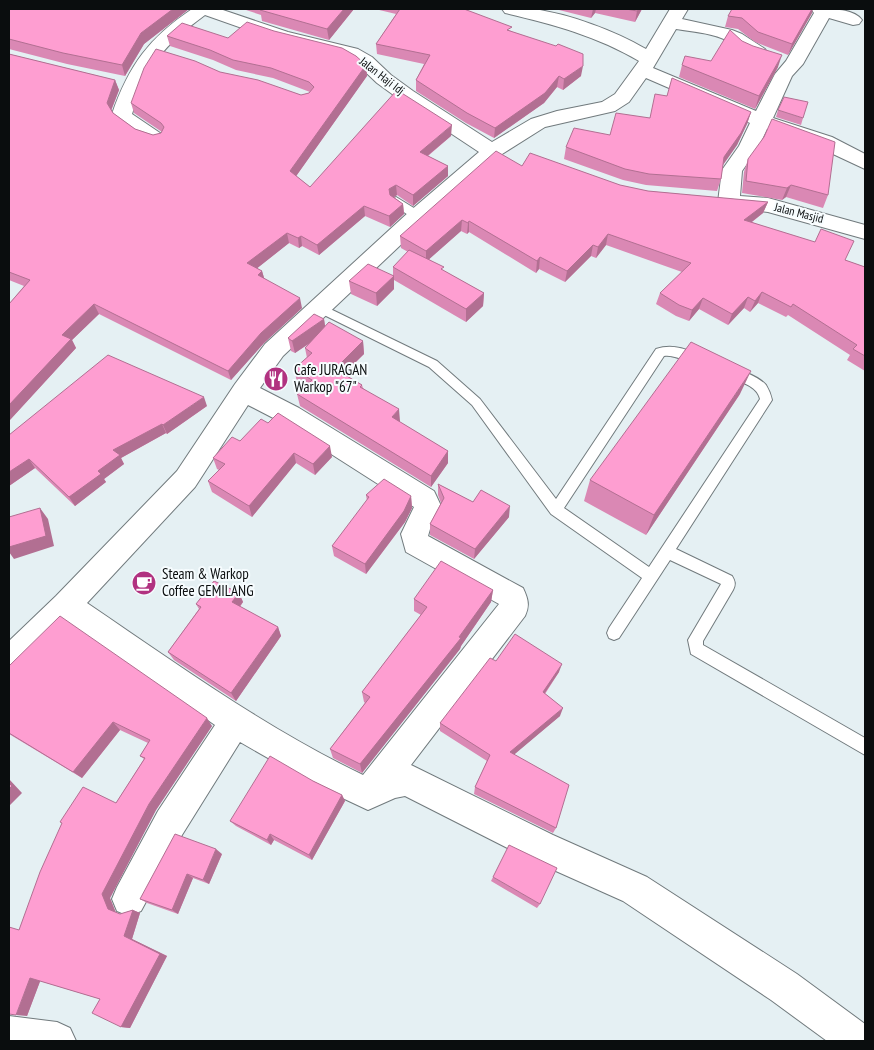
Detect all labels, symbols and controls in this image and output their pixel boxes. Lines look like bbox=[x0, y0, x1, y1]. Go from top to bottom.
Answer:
street label: Jalan Haji Idj bbox=[356, 53, 408, 98]
street label: Jalan Masjid bbox=[772, 199, 825, 226]
place label: Cafe JURAGAN Warkop "67" bbox=[294, 360, 367, 396]
restaurant icon: Cafe JURAGAN Warkop "67" bbox=[263, 366, 289, 392]
place label: Steam & Warkop Coffee GEMILANG bbox=[162, 564, 254, 600]
cafe icon: Steam & Warkop Coffee GEMILANG bbox=[131, 570, 157, 596]

